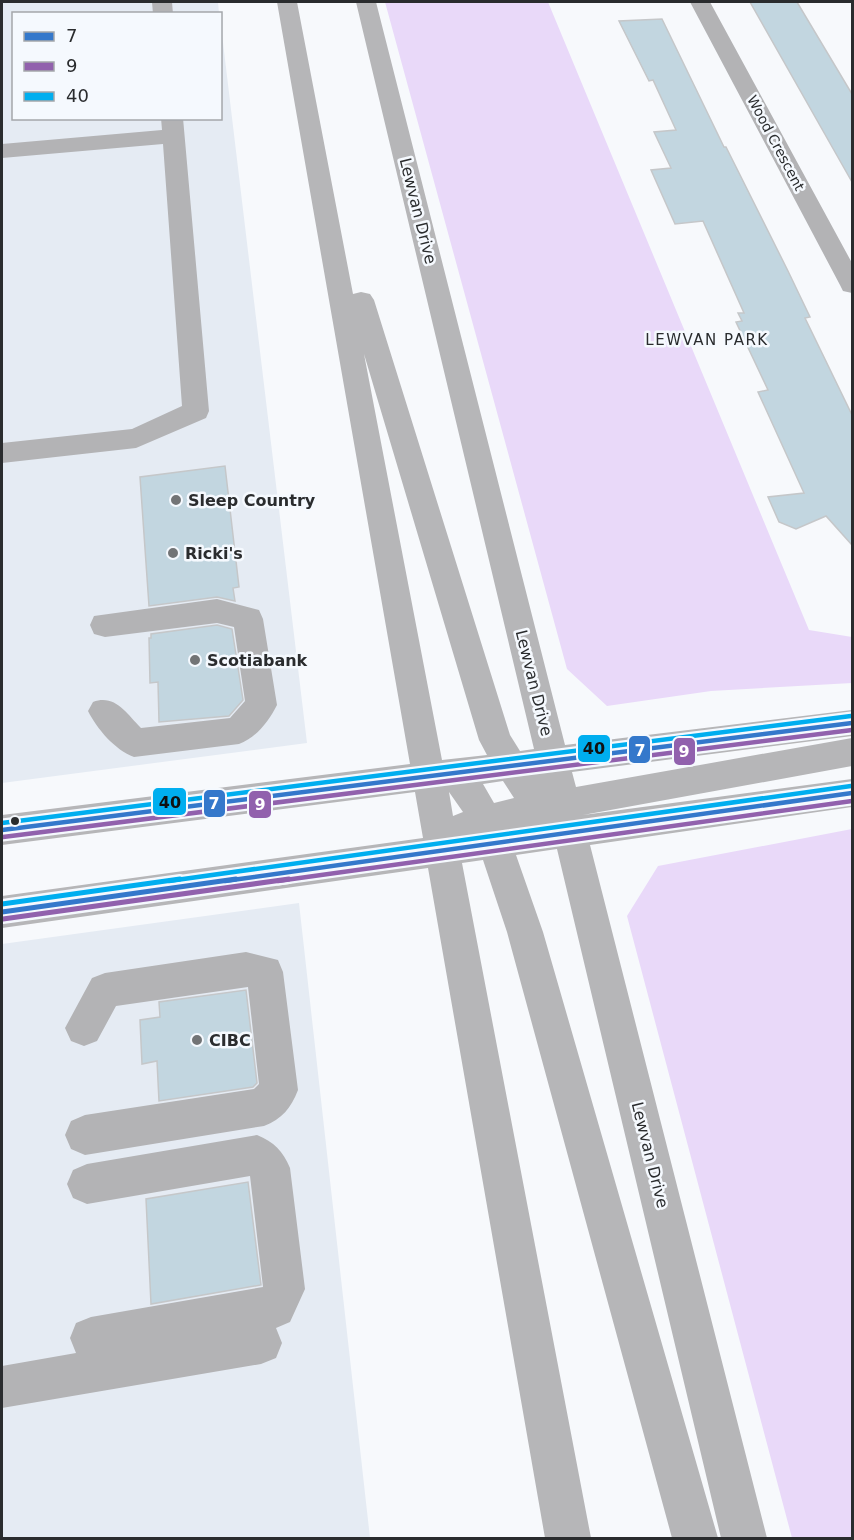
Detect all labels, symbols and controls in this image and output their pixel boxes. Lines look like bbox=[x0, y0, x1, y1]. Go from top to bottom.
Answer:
legend bbox=[12, 12, 222, 120]
text: 7 bbox=[66, 25, 77, 46]
text: 9 bbox=[66, 55, 77, 76]
text: 40 bbox=[66, 85, 89, 106]
street label: Wood Crescent bbox=[744, 93, 808, 194]
street label: Lewvan Drive bbox=[396, 156, 440, 266]
district label: LEWVAN PARK bbox=[645, 331, 769, 349]
place label: Sleep Country bbox=[188, 491, 316, 510]
marker: Sleep Country bbox=[169, 493, 183, 507]
place label: Ricki's bbox=[185, 544, 243, 563]
marker: Ricki's bbox=[166, 546, 180, 560]
street label: Lewvan Drive bbox=[512, 628, 556, 738]
place label: Scotiabank bbox=[207, 651, 308, 670]
marker: Scotiabank bbox=[188, 653, 202, 667]
line badge: 40 bbox=[577, 734, 611, 763]
line badge: 7 bbox=[628, 735, 651, 764]
line badge: 9 bbox=[673, 737, 696, 766]
text: 40 bbox=[583, 739, 605, 758]
text: 7 bbox=[634, 741, 646, 760]
text: 9 bbox=[678, 742, 690, 761]
line badge: 40 bbox=[152, 787, 187, 816]
line badge: 7 bbox=[203, 789, 226, 818]
line badge: 9 bbox=[248, 790, 272, 819]
text: 40 bbox=[159, 793, 181, 812]
text: 7 bbox=[208, 794, 220, 813]
text: 9 bbox=[254, 795, 266, 814]
unlabelled marker bbox=[9, 815, 21, 827]
place label: CIBC bbox=[209, 1031, 251, 1050]
marker: CIBC bbox=[190, 1033, 204, 1047]
street label: Lewvan Drive bbox=[628, 1100, 672, 1210]

